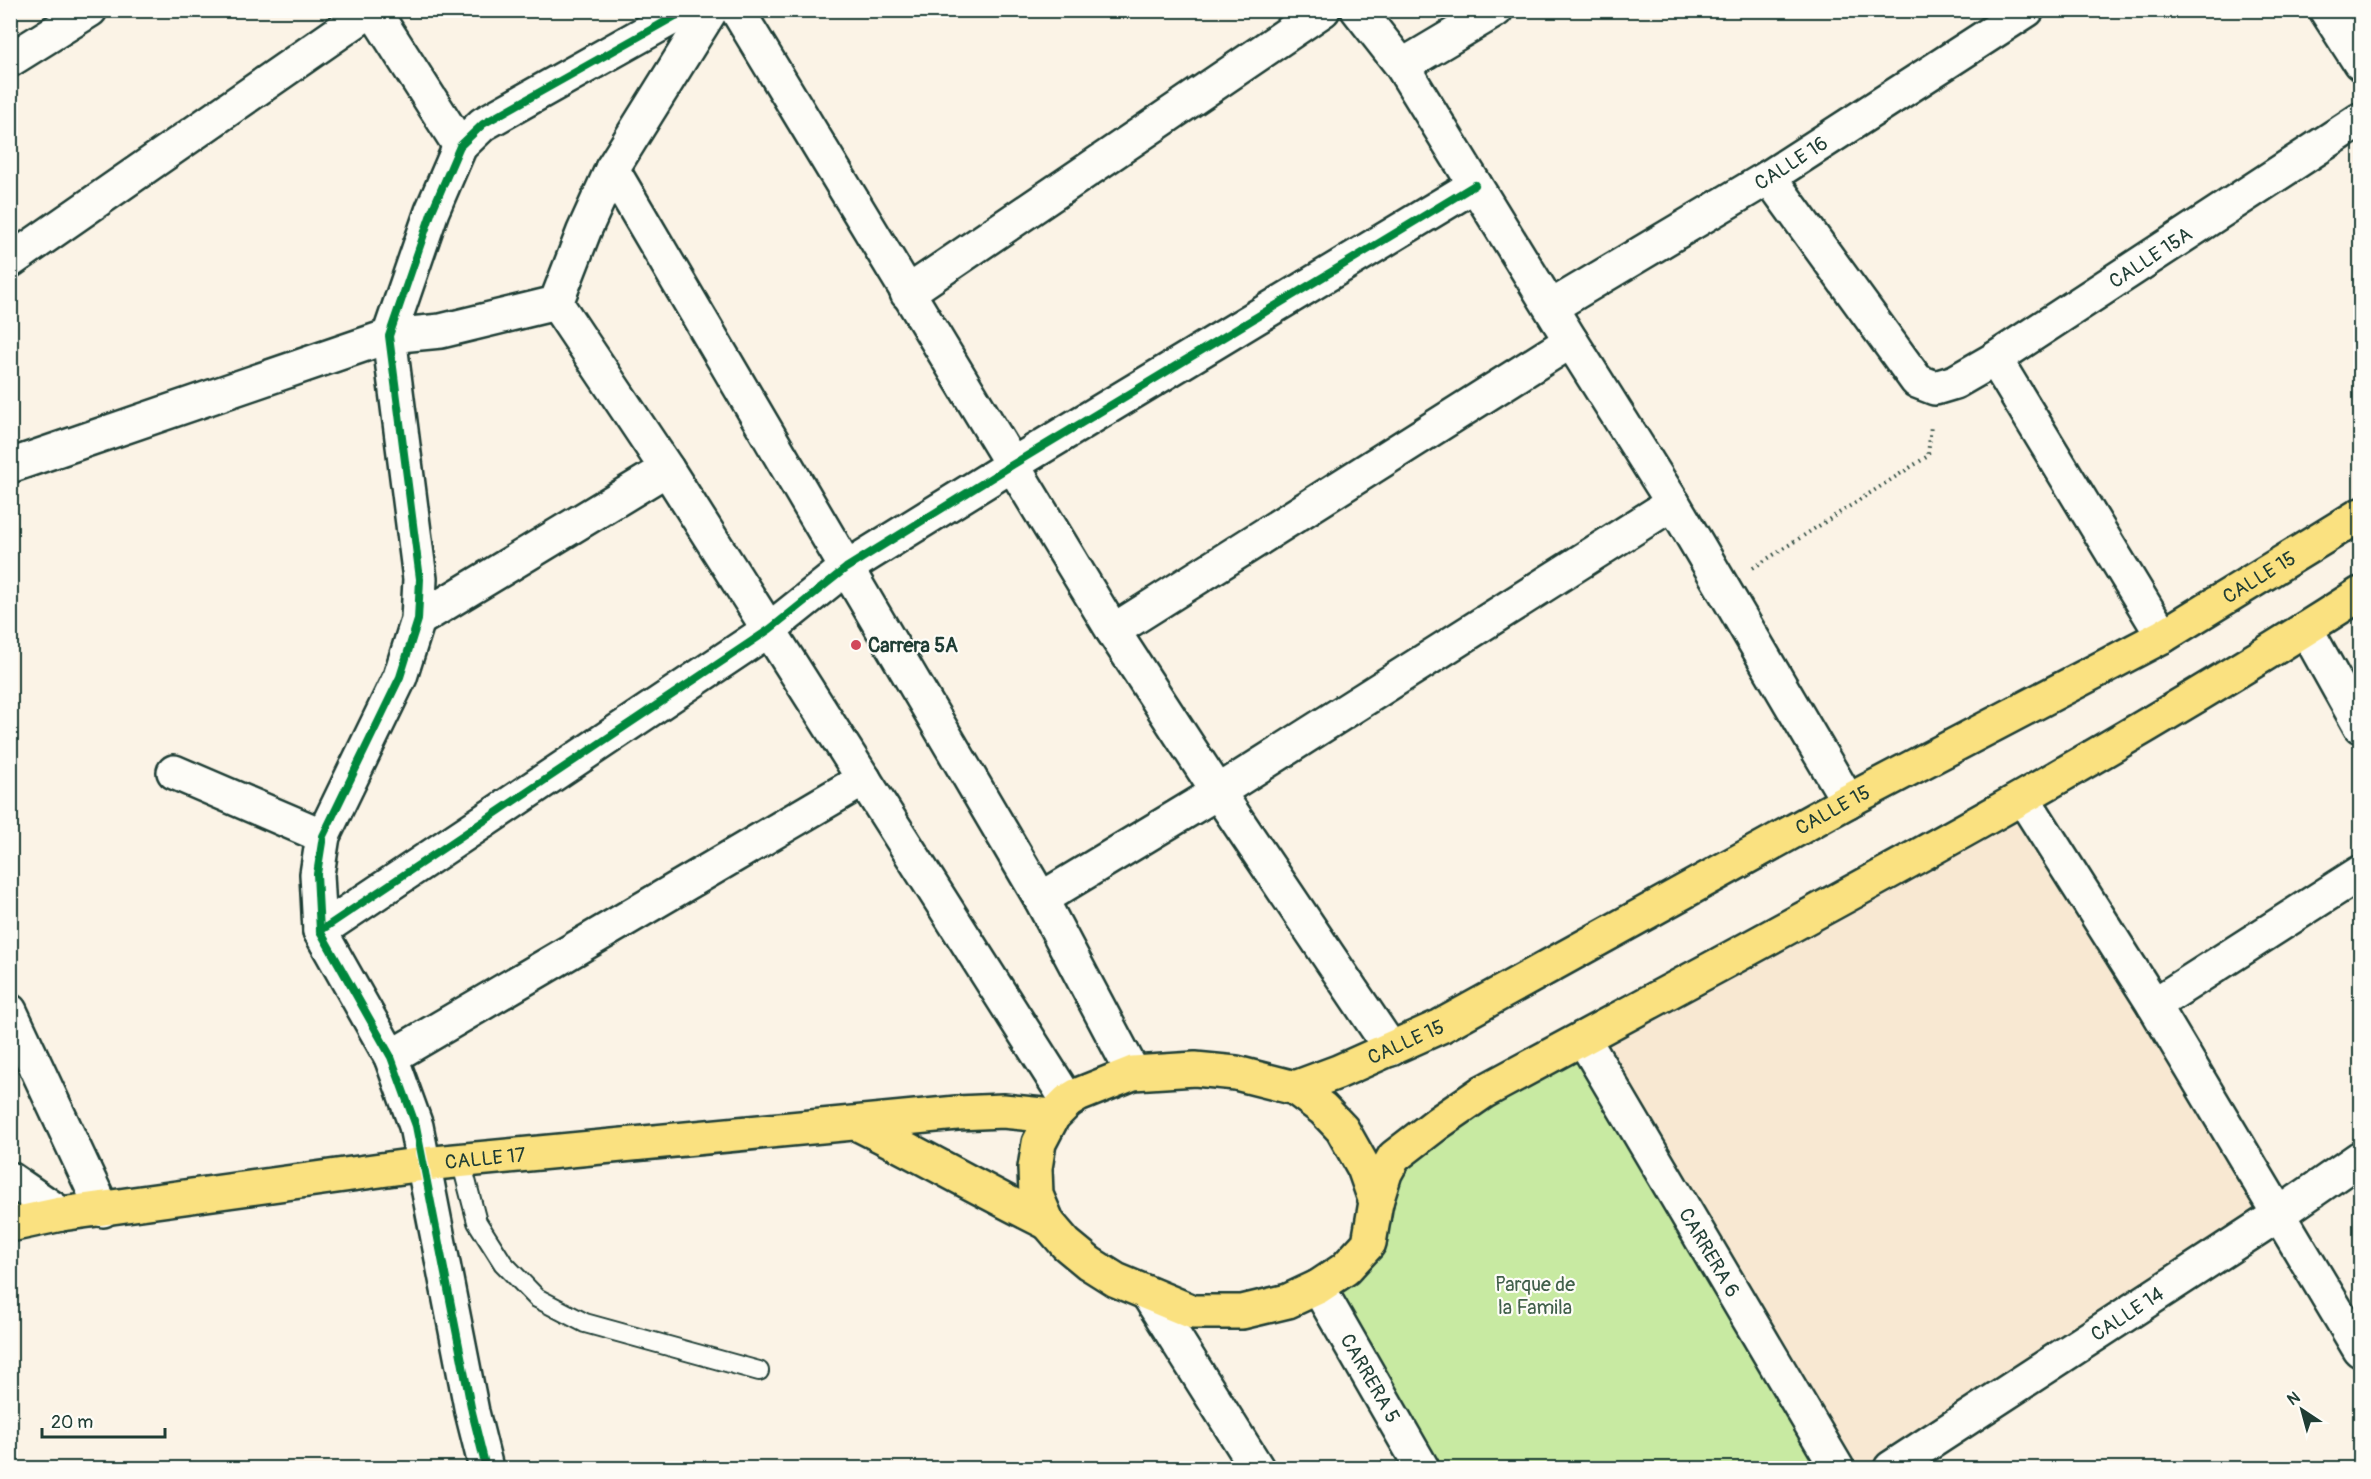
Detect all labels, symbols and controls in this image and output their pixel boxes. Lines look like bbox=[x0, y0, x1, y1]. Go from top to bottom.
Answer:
street label: CALLE 16 bbox=[1750, 130, 1832, 195]
street label: CALLE 15A bbox=[2104, 221, 2197, 294]
street label: CALLE 15 bbox=[2218, 545, 2300, 609]
place label: Carrera 5A bbox=[868, 633, 958, 658]
marker: Carrera 5A bbox=[849, 638, 863, 652]
street label: CALLE 15 bbox=[1791, 779, 1874, 840]
street label: CALLE 15 bbox=[1363, 1014, 1448, 1070]
street label: CALLE 17 bbox=[444, 1142, 527, 1174]
street label: CARRERA 6 bbox=[1674, 1203, 1746, 1302]
park label: Parque de la Famila bbox=[1495, 1272, 1575, 1320]
street label: CALLE 14 bbox=[2086, 1281, 2169, 1347]
street label: CARRERA 5 bbox=[1335, 1329, 1406, 1427]
north arrow bbox=[2272, 1380, 2332, 1440]
text: N bbox=[2284, 1387, 2304, 1410]
scale bar bbox=[42, 1401, 165, 1439]
text: 20 m bbox=[51, 1411, 93, 1434]

